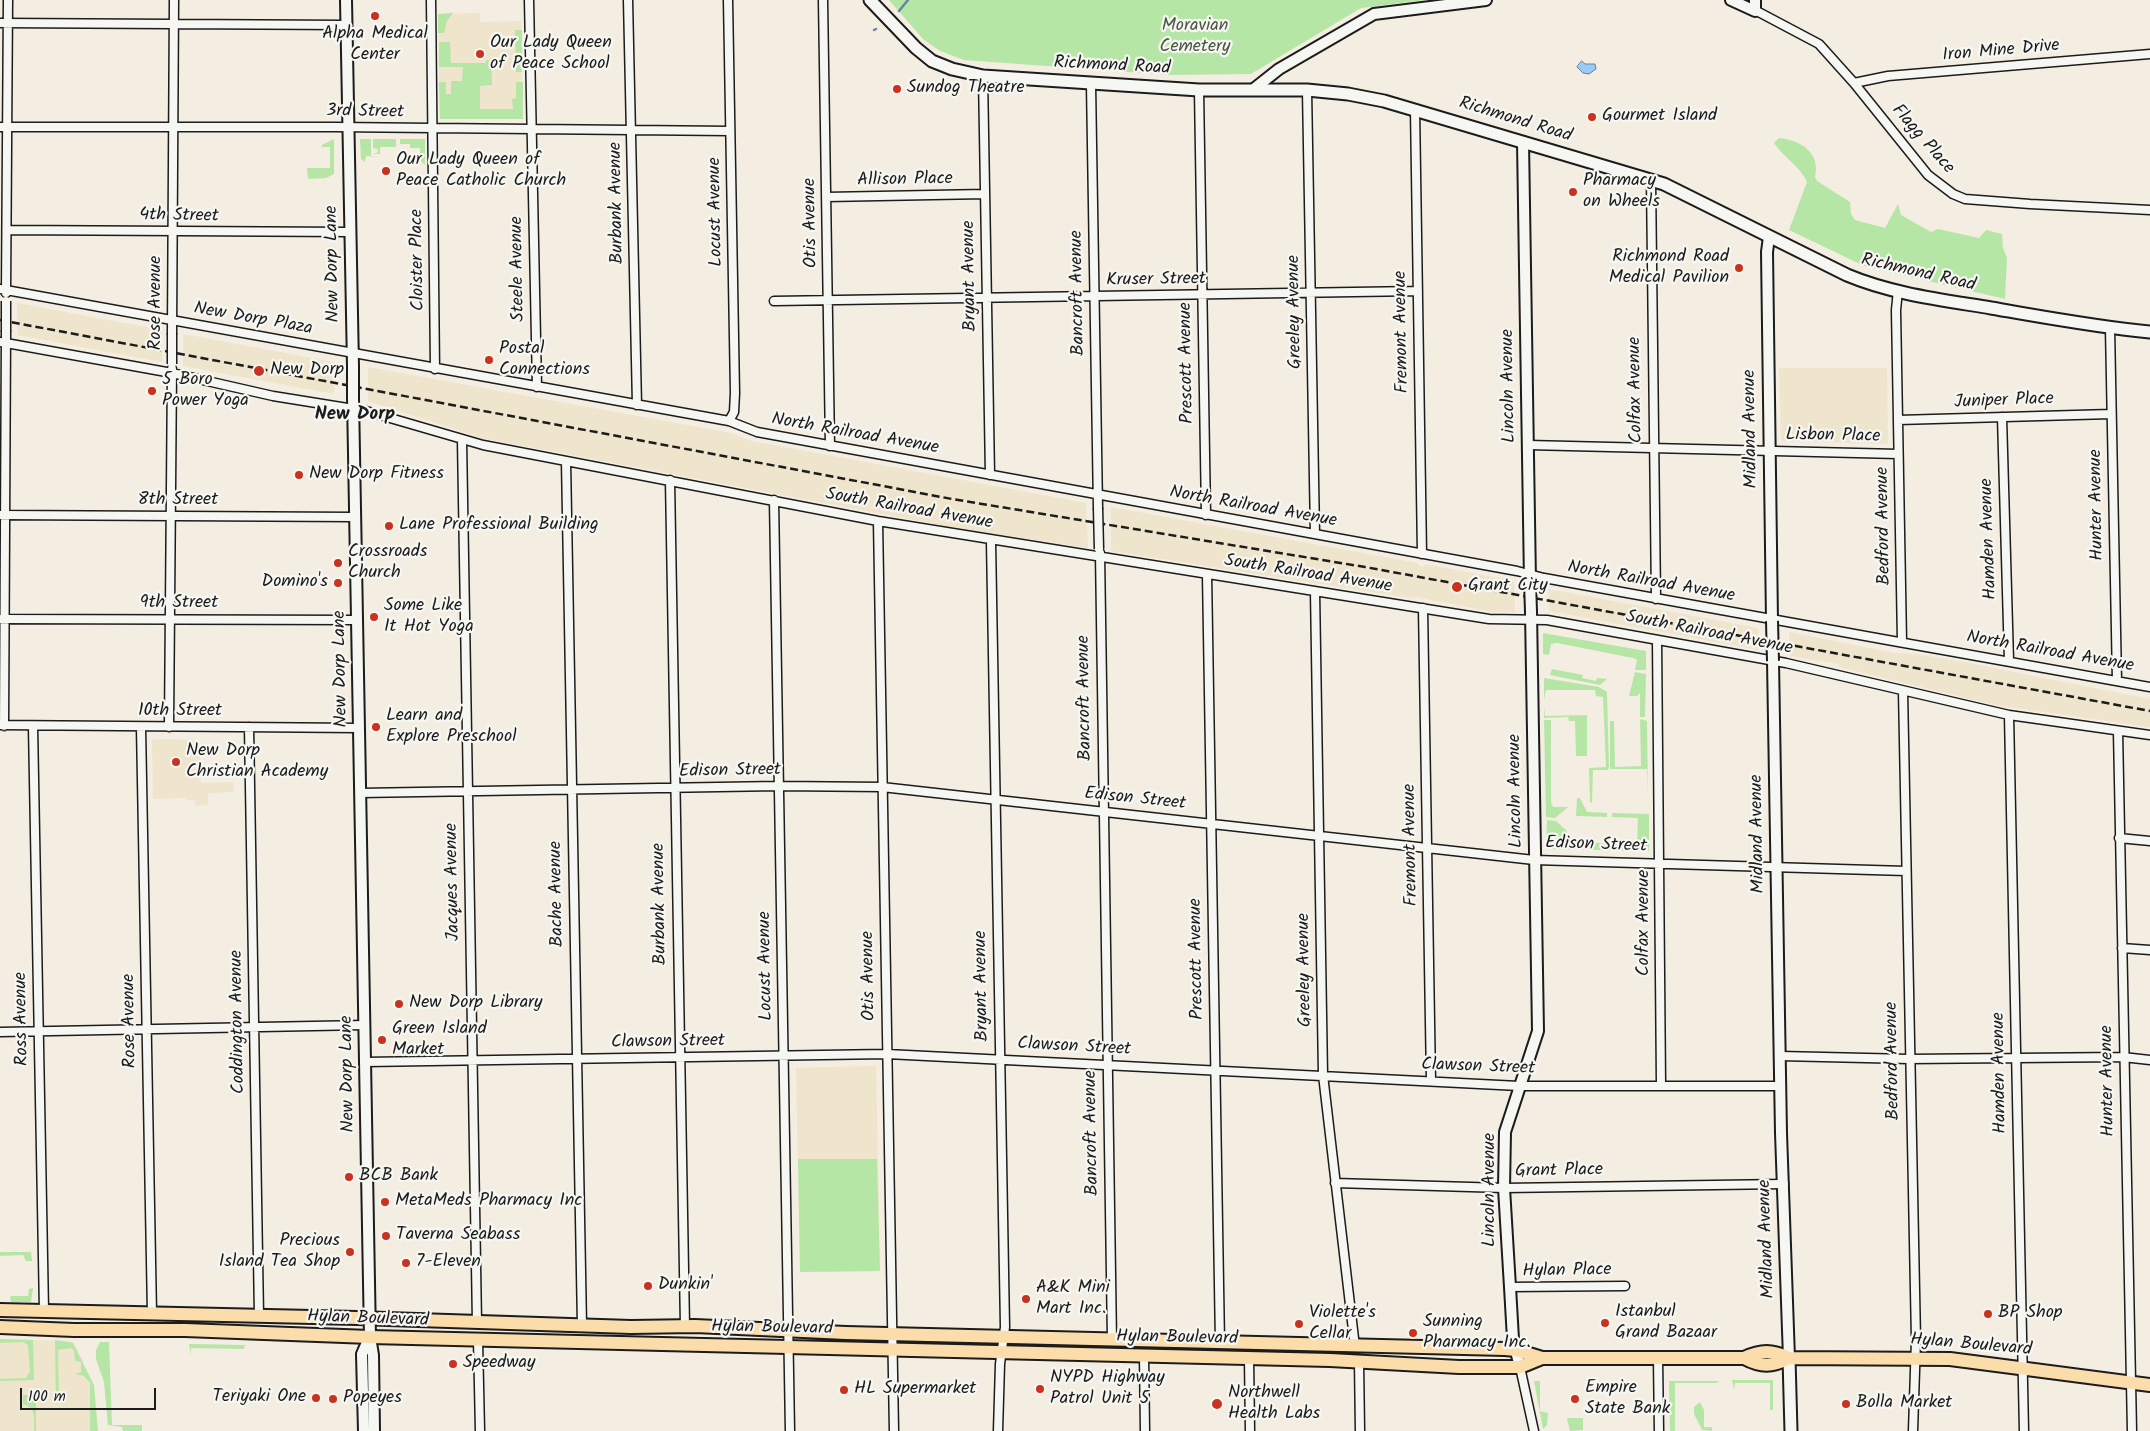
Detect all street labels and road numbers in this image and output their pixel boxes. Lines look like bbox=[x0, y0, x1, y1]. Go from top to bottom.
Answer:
street label: Iron Mine Drive bbox=[1942, 36, 2060, 68]
street label: Richmond Road bbox=[1053, 53, 1171, 81]
street label: Richmond Road bbox=[1456, 94, 1574, 148]
street label: Flagg Place bbox=[1886, 101, 1958, 179]
street label: 3rd Street bbox=[326, 102, 404, 124]
street label: Burbank Avenue bbox=[606, 142, 630, 264]
street label: Locust Avenue bbox=[705, 157, 729, 267]
street label: Allison Place bbox=[857, 169, 953, 193]
street label: Otis Avenue bbox=[800, 178, 824, 268]
street label: New Dorp Lane bbox=[322, 205, 346, 323]
street label: 4th Street bbox=[139, 206, 219, 228]
street label: Cloister Place bbox=[407, 209, 431, 311]
street label: Steele Avenue bbox=[507, 216, 531, 322]
street label: Bryant Avenue bbox=[959, 220, 983, 332]
street label: Bancroft Avenue bbox=[1067, 230, 1091, 356]
street label: Richmond Road bbox=[1859, 250, 1977, 298]
street label: Greeley Avenue bbox=[1284, 255, 1308, 369]
street label: Rose Avenue bbox=[146, 256, 168, 350]
street label: Kruser Street bbox=[1106, 269, 1206, 293]
street label: Fremont Avenue bbox=[1391, 270, 1415, 394]
street label: New Dorp Plaza bbox=[192, 299, 314, 341]
street label: Prescott Avenue bbox=[1176, 302, 1200, 424]
street label: Lincoln Avenue bbox=[1498, 329, 1522, 443]
street label: Colfax Avenue bbox=[1625, 337, 1649, 443]
street label: Midland Avenue bbox=[1740, 369, 1764, 489]
street label: Juniper Place bbox=[1954, 389, 2054, 415]
street label: North Railroad Avenue bbox=[770, 410, 940, 460]
street label: Lisbon Place bbox=[1785, 425, 1881, 449]
street label: Hunter Avenue bbox=[2086, 449, 2110, 561]
street label: Bedford Avenue bbox=[1873, 467, 1897, 585]
street label: Hamden Avenue bbox=[1977, 478, 2003, 600]
street label: North Railroad Avenue bbox=[1168, 483, 1338, 533]
street label: South Railroad Avenue bbox=[824, 485, 994, 535]
street label: 8th Street bbox=[138, 490, 218, 512]
street label: South Railroad Avenue bbox=[1223, 551, 1393, 599]
street label: North Railroad Avenue bbox=[1566, 558, 1736, 608]
street label: 9th Street bbox=[140, 593, 218, 615]
street label: South Railroad Avenue bbox=[1624, 607, 1794, 661]
street label: New Dorp Lane bbox=[330, 610, 354, 728]
street label: North Railroad Avenue bbox=[1965, 628, 2135, 678]
street label: Bancroft Avenue bbox=[1074, 635, 1098, 761]
street label: 10th Street bbox=[138, 701, 222, 723]
street label: Lincoln Avenue bbox=[1505, 734, 1529, 848]
street label: Edison Street bbox=[679, 760, 781, 784]
street label: Midland Avenue bbox=[1747, 774, 1771, 894]
street label: Fremont Avenue bbox=[1400, 783, 1424, 907]
street label: Edison Street bbox=[1083, 784, 1187, 816]
street label: Jacques Avenue bbox=[442, 823, 466, 941]
street label: Edison Street bbox=[1545, 833, 1647, 859]
street label: Bache Avenue bbox=[546, 841, 570, 947]
street label: Burbank Avenue bbox=[649, 843, 673, 965]
street label: Colfax Avenue bbox=[1634, 870, 1656, 976]
street label: Prescott Avenue bbox=[1186, 898, 1210, 1020]
street label: Locust Avenue bbox=[755, 911, 779, 1021]
street label: Greeley Avenue bbox=[1294, 913, 1318, 1027]
street label: Bryant Avenue bbox=[971, 930, 995, 1042]
street label: Otis Avenue bbox=[858, 931, 882, 1021]
street label: Coddington Avenue bbox=[227, 950, 251, 1094]
street label: Ross Avenue bbox=[11, 972, 35, 1066]
street label: Rose Avenue bbox=[119, 973, 143, 1069]
street label: Bedford Avenue bbox=[1882, 1002, 1906, 1120]
street label: Hamden Avenue bbox=[1989, 1012, 2013, 1134]
street label: New Dorp Lane bbox=[337, 1015, 361, 1133]
street label: Hunter Avenue bbox=[2097, 1025, 2121, 1137]
street label: Clawson Street bbox=[611, 1031, 725, 1055]
street label: Clawson Street bbox=[1016, 1034, 1132, 1062]
street label: Clawson Street bbox=[1421, 1055, 1535, 1081]
street label: Bancroft Avenue bbox=[1081, 1070, 1105, 1196]
street label: Lincoln Avenue bbox=[1480, 1133, 1502, 1247]
street label: Grant Place bbox=[1515, 1160, 1603, 1184]
street label: Midland Avenue bbox=[1755, 1179, 1781, 1299]
street label: Hylan Place bbox=[1522, 1260, 1612, 1284]
street label: Hylan Boulevard bbox=[307, 1307, 429, 1333]
street label: Hylan Boulevard bbox=[711, 1317, 833, 1341]
street label: Hylan Boulevard bbox=[1116, 1327, 1238, 1351]
street label: Hylan Boulevard bbox=[1909, 1330, 2033, 1362]

